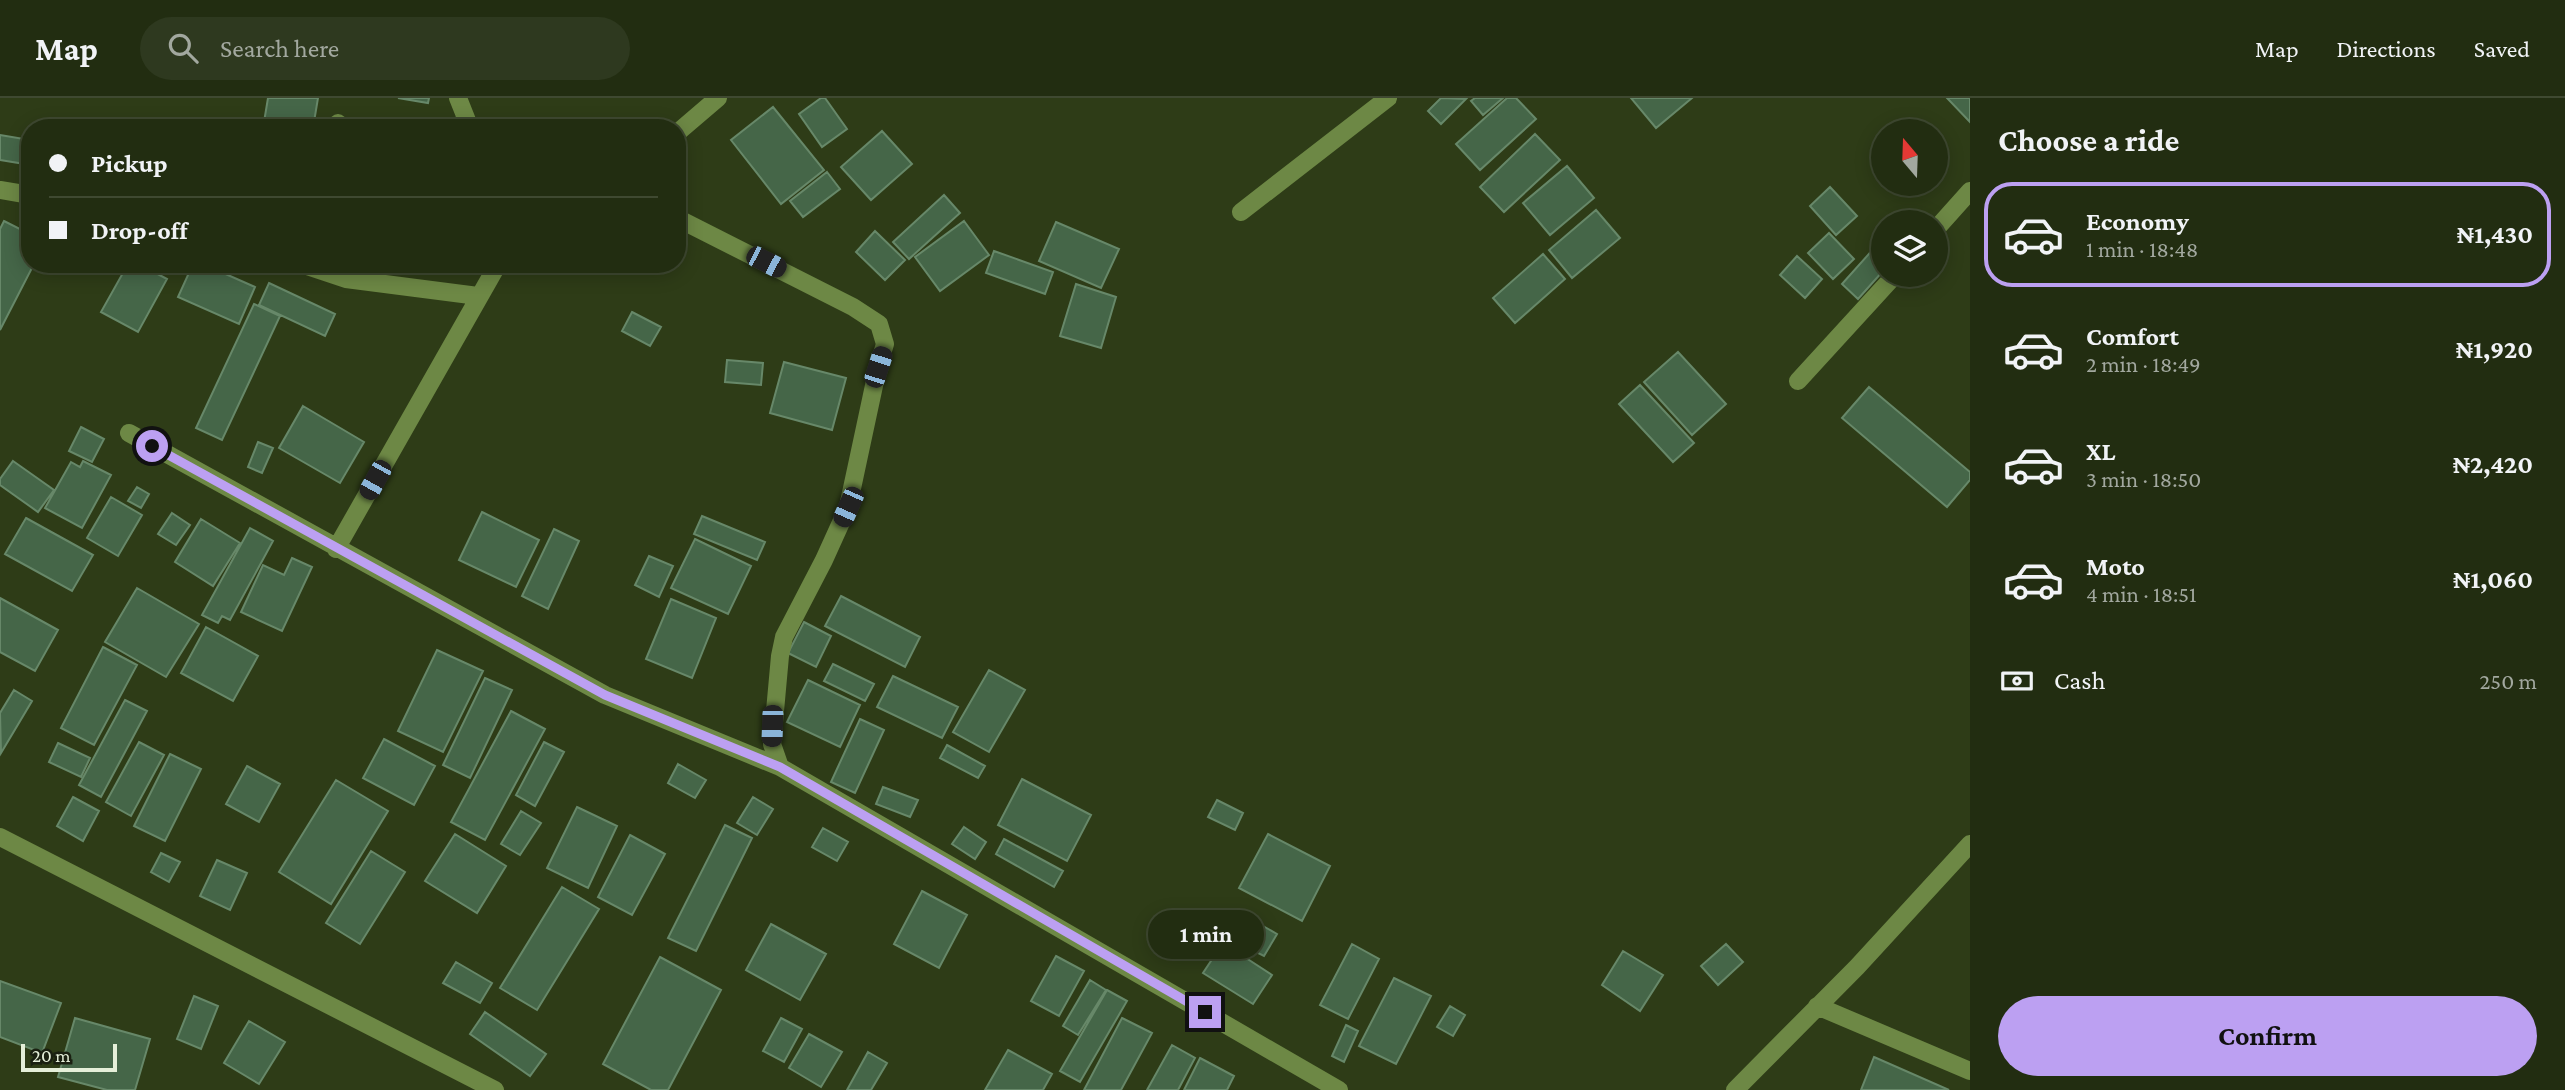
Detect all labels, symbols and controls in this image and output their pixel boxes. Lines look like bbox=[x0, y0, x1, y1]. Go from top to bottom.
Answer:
search box bbox=[140, 17, 630, 80]
icon: search bbox=[164, 29, 202, 67]
text: Map bbox=[35, 30, 98, 67]
text: Search here bbox=[220, 34, 339, 63]
text: Map bbox=[2255, 35, 2299, 62]
text: Directions bbox=[2337, 35, 2436, 62]
text: Saved bbox=[2474, 35, 2530, 62]
north arrow bbox=[1871, 119, 1948, 196]
map controls bbox=[1871, 119, 1948, 287]
text: Choose a ride bbox=[1998, 122, 2179, 158]
text: Pickup bbox=[91, 149, 168, 178]
icon: car bbox=[2002, 203, 2065, 266]
text: Economy bbox=[2086, 207, 2189, 236]
button: layers bbox=[1871, 210, 1948, 287]
text: Drop-off bbox=[91, 216, 188, 245]
text: ₦1,430 bbox=[2457, 220, 2533, 249]
text: 1 min · 18:48 bbox=[2086, 236, 2198, 262]
car bbox=[743, 243, 790, 281]
icon: car bbox=[2002, 318, 2065, 381]
text: Comfort bbox=[2086, 322, 2179, 351]
text: ₦1,920 bbox=[2456, 335, 2533, 364]
car bbox=[862, 344, 895, 390]
text: 2 min · 18:49 bbox=[2086, 351, 2201, 377]
route start bbox=[136, 430, 168, 462]
icon: car bbox=[2002, 433, 2065, 496]
text: XL bbox=[2086, 437, 2115, 466]
text: ₦2,420 bbox=[2452, 450, 2533, 479]
car bbox=[356, 457, 395, 503]
text: 3 min · 18:50 bbox=[2086, 466, 2201, 492]
car bbox=[830, 484, 867, 530]
icon: car bbox=[2002, 548, 2065, 611]
text: Moto bbox=[2086, 552, 2145, 581]
text: ₦1,060 bbox=[2453, 565, 2533, 594]
text: 4 min · 18:51 bbox=[2086, 581, 2197, 607]
icon: cash bbox=[1998, 662, 2036, 700]
text: Cash bbox=[2054, 666, 2105, 695]
text: 250 m bbox=[2479, 668, 2537, 694]
car bbox=[761, 705, 784, 747]
callout: 1 min bbox=[1147, 911, 1263, 960]
text: 1 min bbox=[1180, 921, 1232, 947]
route end bbox=[1189, 996, 1221, 1028]
button: Confirm bbox=[1998, 996, 2537, 1076]
scale bar bbox=[21, 1041, 117, 1073]
text: 20 m bbox=[32, 1045, 71, 1066]

